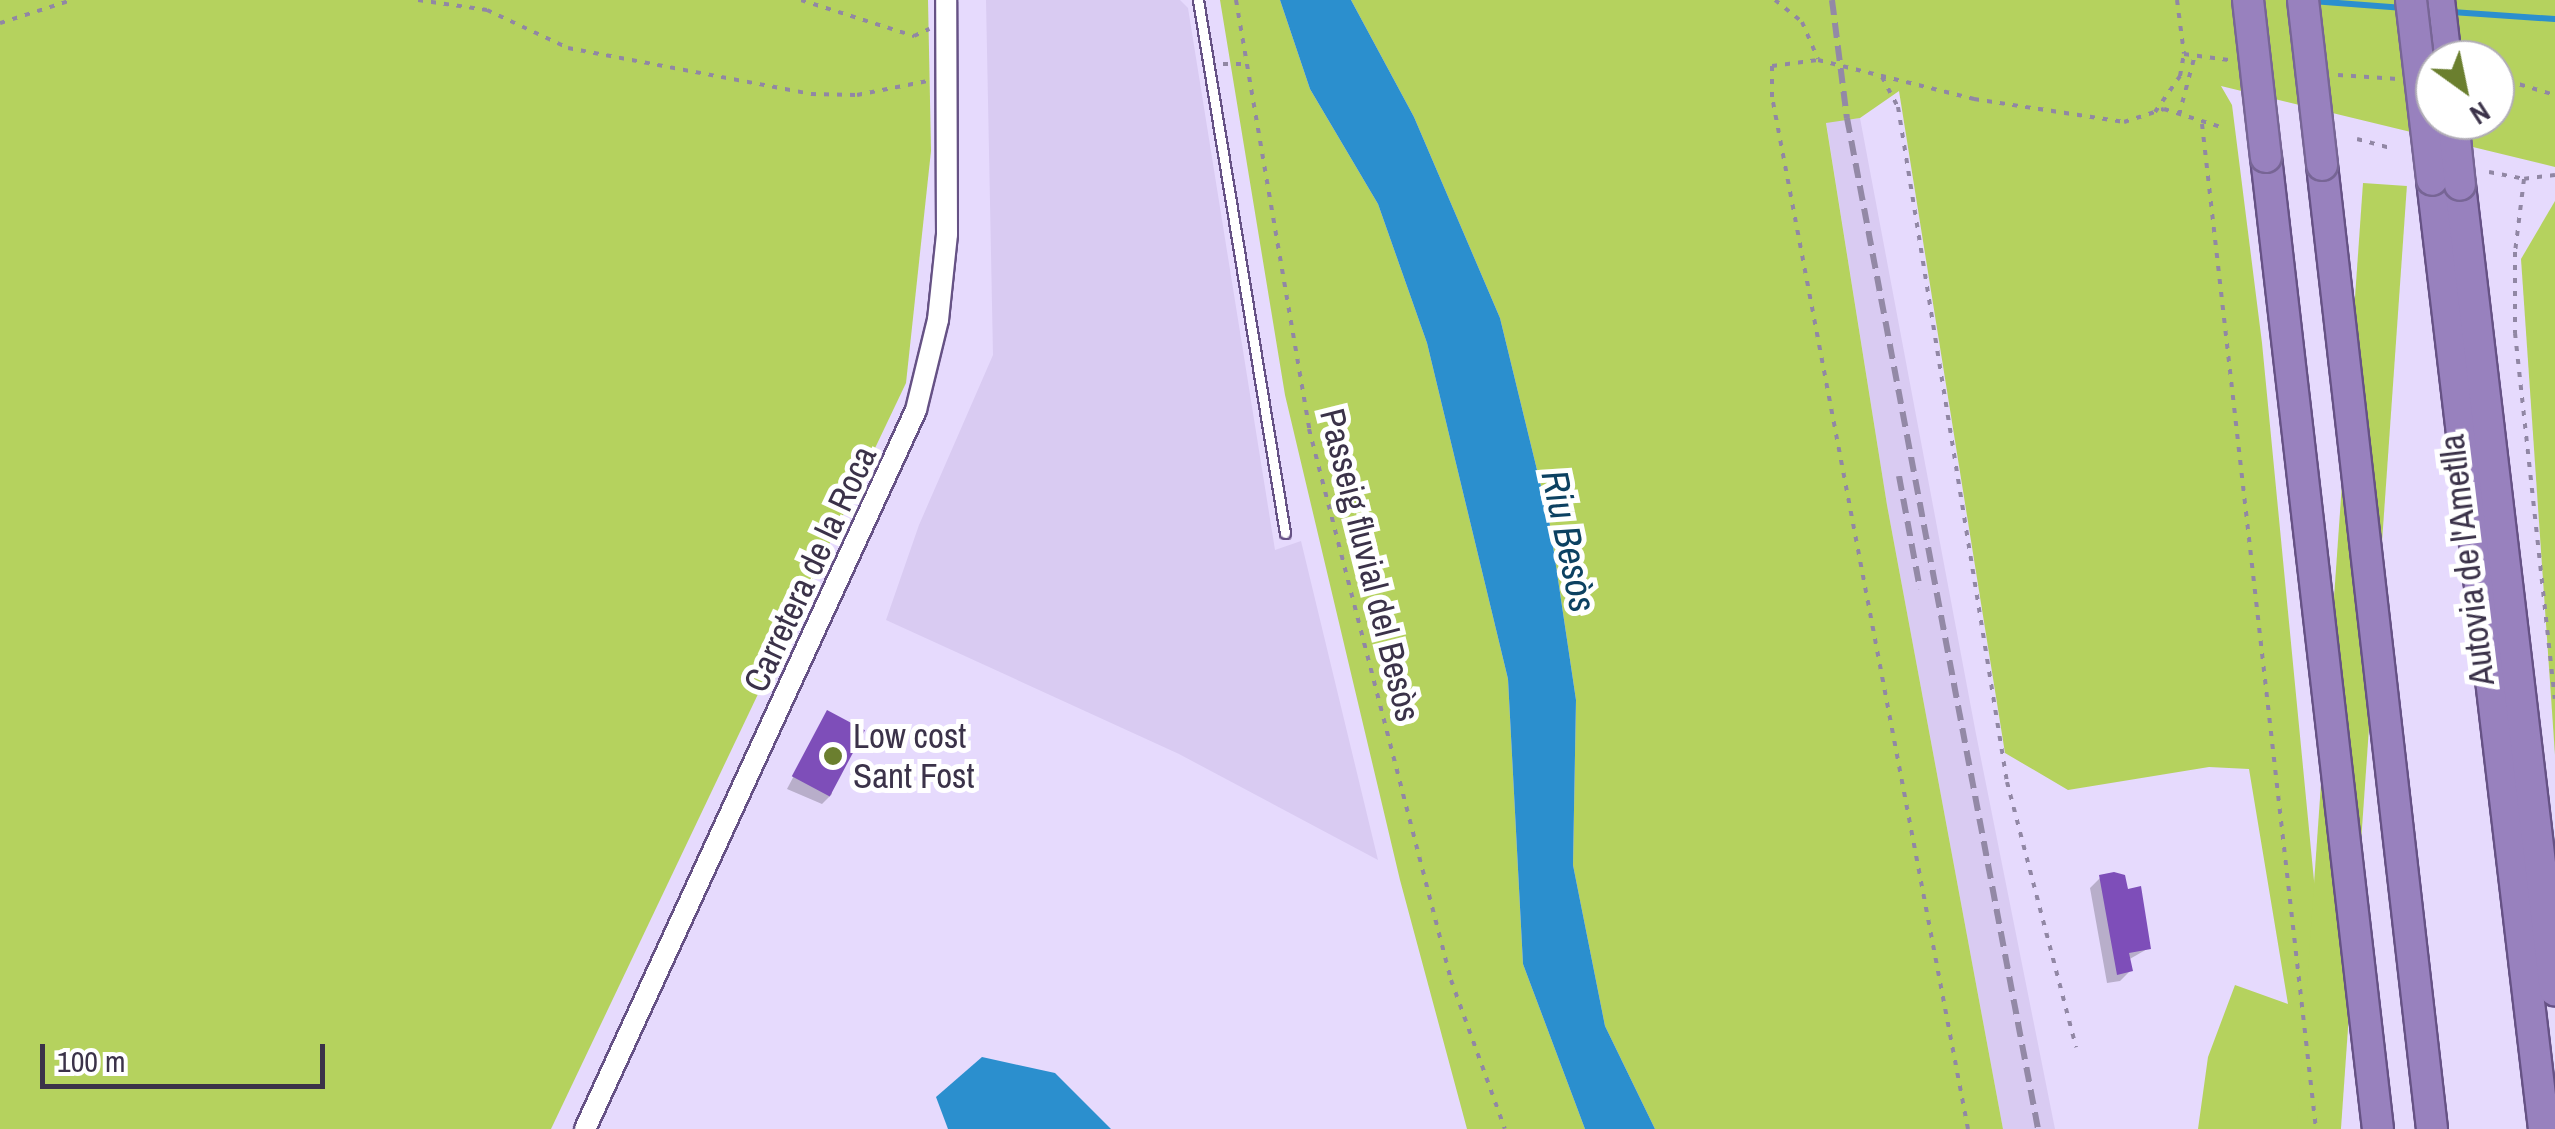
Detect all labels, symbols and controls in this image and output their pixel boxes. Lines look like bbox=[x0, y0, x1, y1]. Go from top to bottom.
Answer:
north arrow bbox=[2415, 40, 2515, 140]
text: N bbox=[2463, 93, 2498, 134]
street label: Passeig fluvial del Besòs bbox=[1311, 404, 1429, 726]
street label: Autovia de l'Ametlla bbox=[2431, 432, 2503, 688]
street label: Carretera de la Roca bbox=[735, 439, 885, 699]
water label: Riu Besòs bbox=[1532, 466, 1606, 616]
place label: Low cost Sant Fost bbox=[853, 715, 974, 797]
marker: Low cost Sant Fost bbox=[822, 745, 844, 767]
scale bar bbox=[45, 1024, 330, 1086]
text: 100 m bbox=[57, 1041, 125, 1081]

